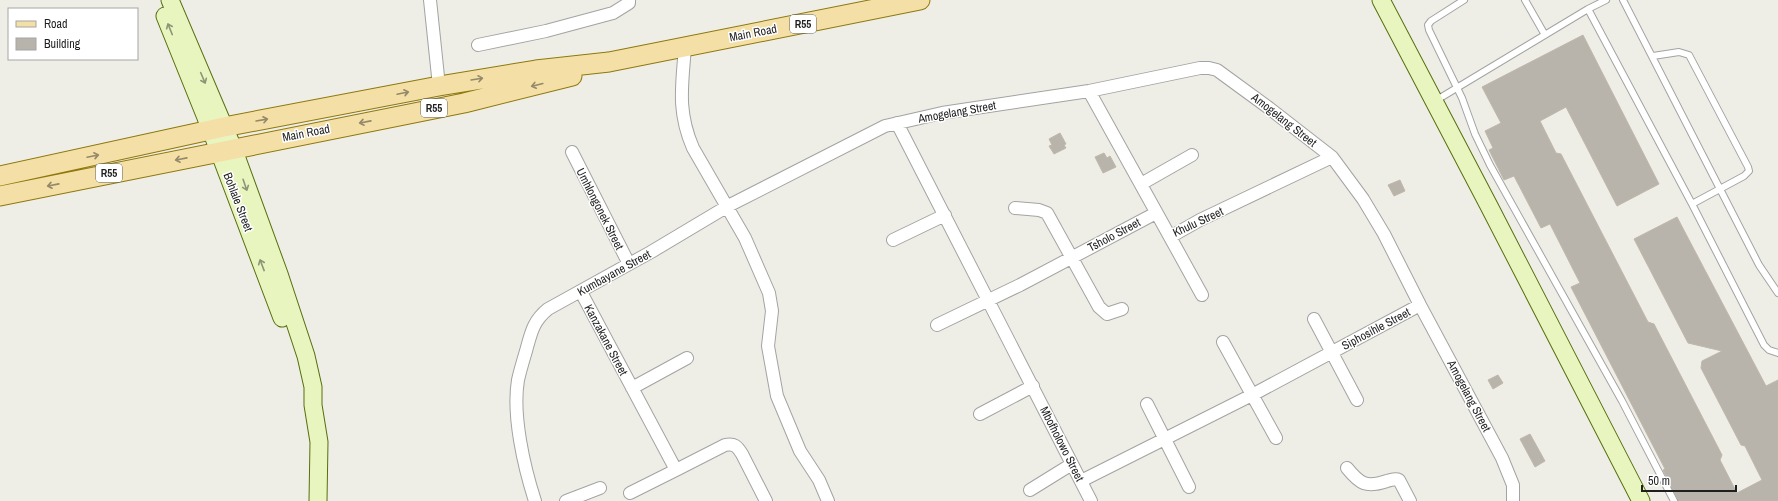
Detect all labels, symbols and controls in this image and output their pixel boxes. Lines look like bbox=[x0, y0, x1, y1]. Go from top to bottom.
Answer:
legend bbox=[8, 8, 138, 60]
road number: R55 bbox=[790, 15, 816, 33]
text: Road bbox=[44, 16, 68, 32]
street label: Main Road bbox=[728, 21, 778, 45]
one-way arrow bbox=[166, 23, 173, 35]
text: Building bbox=[44, 36, 81, 52]
one-way arrow bbox=[200, 71, 208, 83]
one-way arrow bbox=[471, 75, 484, 83]
one-way arrow bbox=[531, 81, 544, 89]
one-way arrow bbox=[396, 89, 409, 97]
street label: Amogelang Street bbox=[1247, 89, 1320, 151]
street label: Amogelang Street bbox=[916, 97, 997, 127]
road number: R55 bbox=[421, 99, 447, 117]
one-way arrow bbox=[255, 116, 268, 124]
one-way arrow bbox=[359, 118, 372, 126]
street label: Main Road bbox=[281, 121, 331, 145]
one-way arrow bbox=[86, 151, 99, 159]
one-way arrow bbox=[174, 155, 187, 163]
road number: R55 bbox=[96, 164, 122, 182]
street label: Umhlongonek Street bbox=[573, 165, 628, 253]
street label: Bohlale Street bbox=[219, 170, 257, 234]
one-way arrow bbox=[242, 178, 250, 190]
one-way arrow bbox=[47, 181, 60, 189]
street label: Khulu Street bbox=[1170, 203, 1226, 241]
street label: Tsholo Street bbox=[1085, 214, 1143, 256]
street label: Kumbayane Street bbox=[574, 246, 654, 300]
one-way arrow bbox=[258, 259, 266, 271]
street label: Kanzakane Street bbox=[581, 302, 632, 379]
street label: Siphosihle Street bbox=[1339, 304, 1413, 354]
street label: Amogelang Street bbox=[1443, 357, 1495, 435]
street label: Mbofholowo Street bbox=[1036, 404, 1088, 484]
scale bar bbox=[1642, 467, 1736, 493]
text: 50 m bbox=[1648, 473, 1670, 489]

